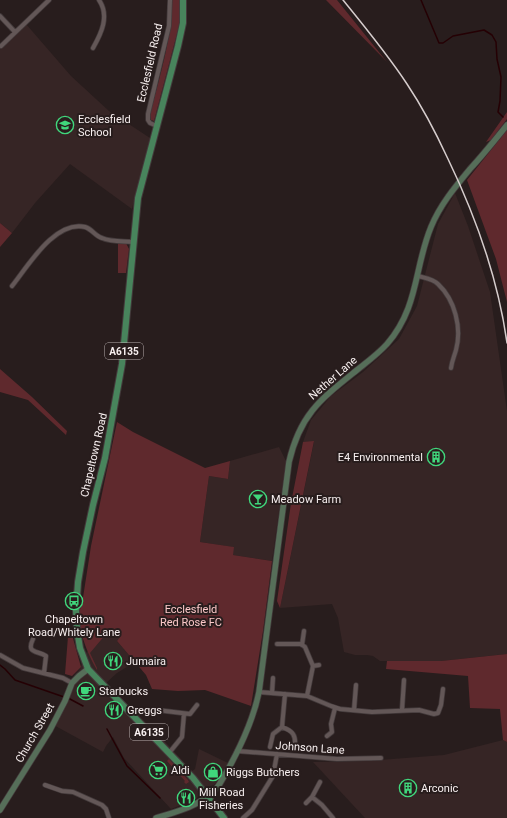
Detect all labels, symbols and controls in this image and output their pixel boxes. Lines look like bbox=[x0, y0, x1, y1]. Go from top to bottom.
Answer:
street label: Ecclesfield Road bbox=[135, 22, 165, 104]
place label: Ecclesfield School bbox=[78, 113, 131, 139]
school or university icon: Ecclesfield School bbox=[55, 115, 75, 135]
road number: A6135 bbox=[105, 343, 143, 359]
street label: Nether Lane bbox=[306, 353, 360, 402]
street label: Chapeltown Road bbox=[78, 412, 110, 498]
building icon: E4 Environmental bbox=[426, 447, 446, 467]
place label: E4 Environmental bbox=[338, 451, 423, 464]
bar icon: Meadow Farm bbox=[248, 489, 268, 509]
place label: Meadow Farm bbox=[271, 493, 341, 506]
bus stop icon: Chapeltown Road/Whitely Lane bbox=[64, 591, 84, 611]
park label: Ecclesfield Red Rose FC bbox=[160, 603, 222, 629]
place label: Chapeltown Road/Whitely Lane bbox=[28, 613, 120, 639]
restaurant icon: Jumaira bbox=[103, 651, 123, 671]
place label: Jumaira bbox=[126, 655, 166, 668]
cafe icon: Starbucks bbox=[76, 681, 96, 701]
place label: Starbucks bbox=[99, 685, 148, 698]
restaurant icon: Greggs bbox=[104, 700, 124, 720]
street label: Church Street bbox=[13, 701, 57, 765]
place label: Greggs bbox=[127, 704, 162, 717]
road number: A6135 bbox=[130, 724, 168, 740]
street label: Johnson Lane bbox=[275, 739, 345, 757]
supermarket icon: Aldi bbox=[148, 760, 168, 780]
shop icon: Riggs Butchers bbox=[203, 762, 223, 782]
place label: Aldi bbox=[171, 764, 190, 777]
place label: Riggs Butchers bbox=[226, 766, 300, 779]
building icon: Arconic bbox=[398, 778, 418, 798]
place label: Arconic bbox=[421, 782, 459, 795]
place label: Mill Road Fisheries bbox=[199, 786, 245, 812]
restaurant icon: Mill Road Fisheries bbox=[176, 788, 196, 808]

